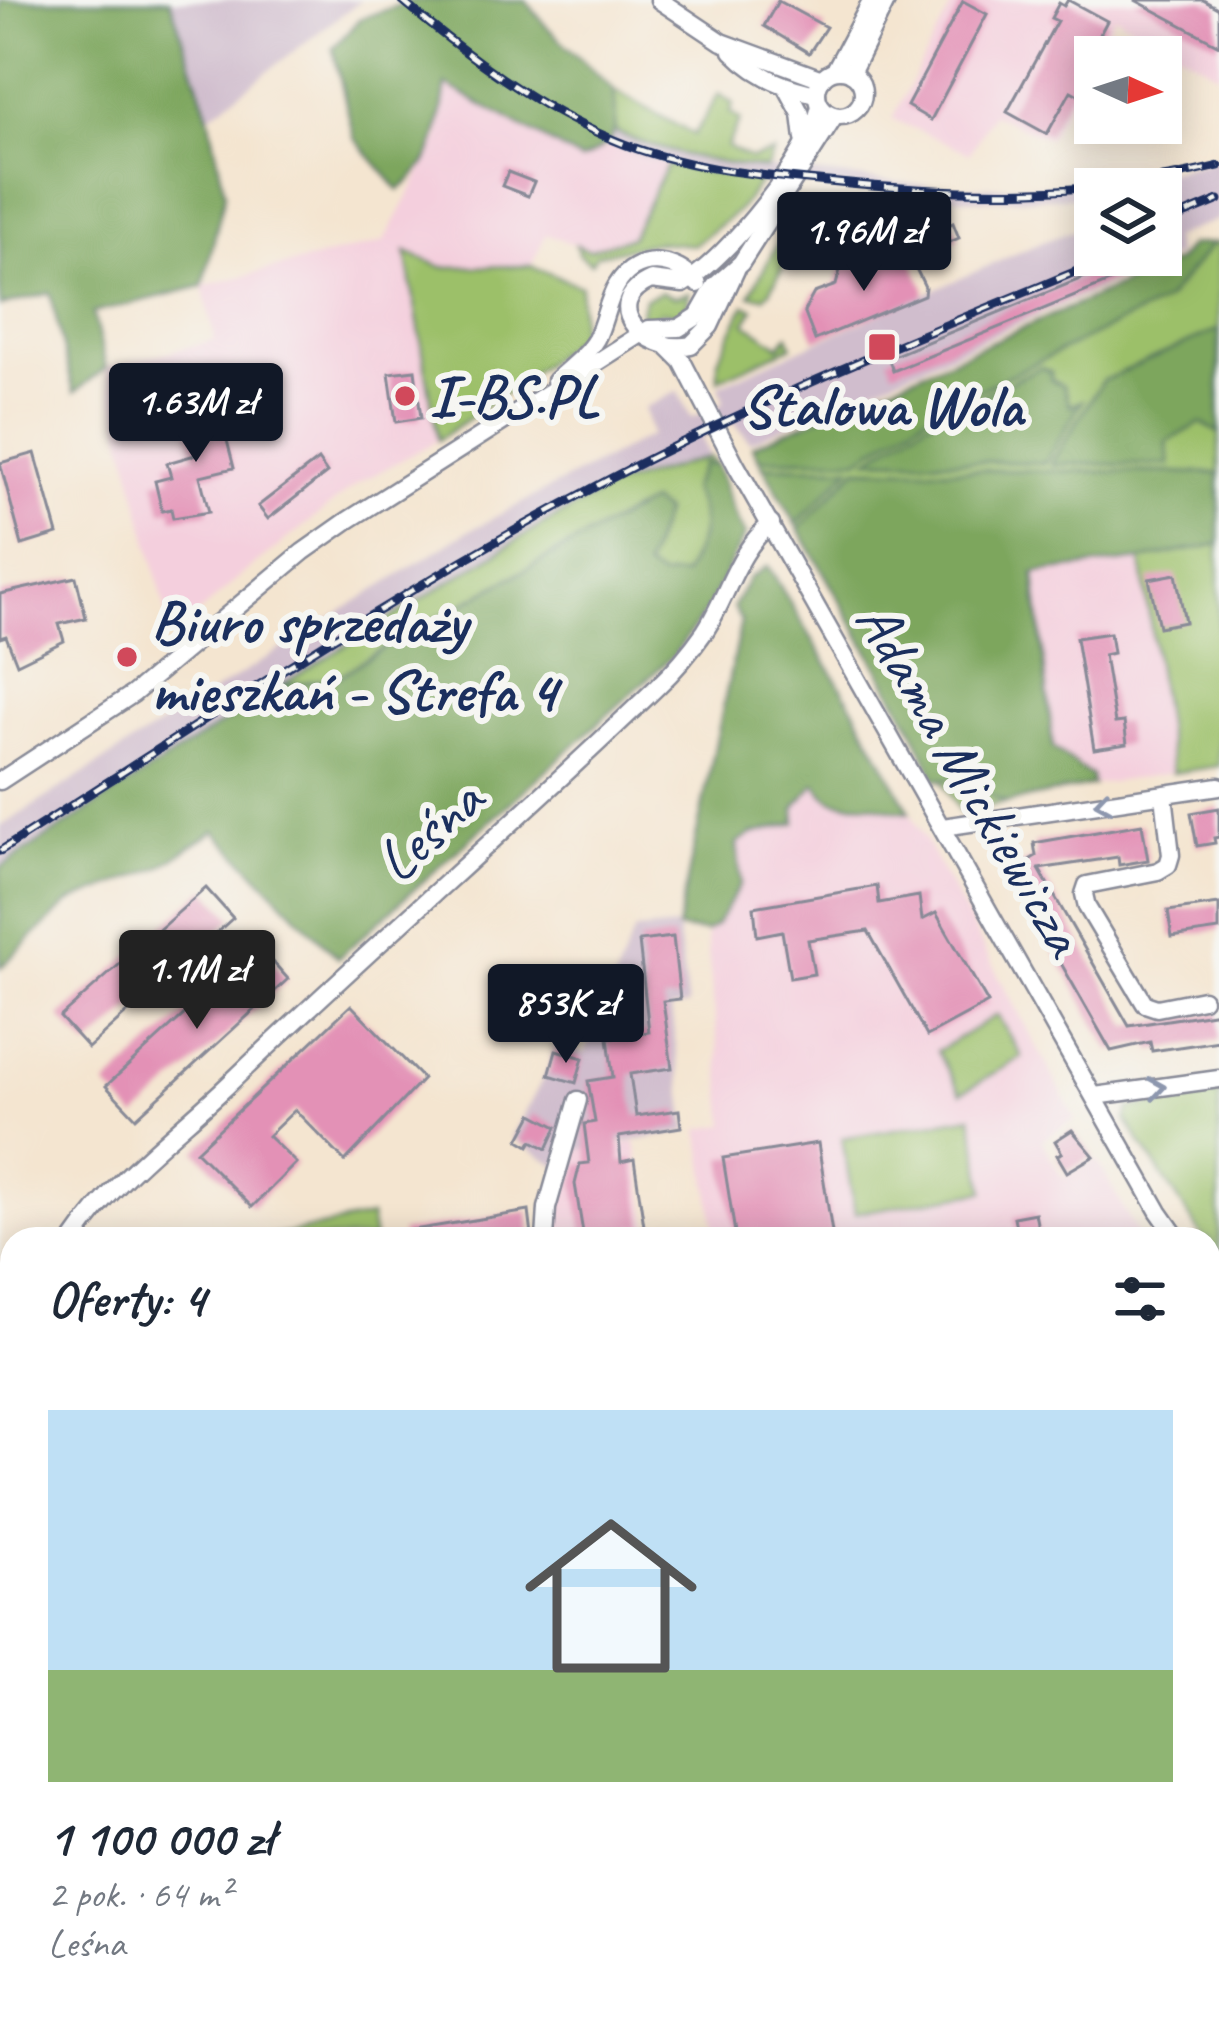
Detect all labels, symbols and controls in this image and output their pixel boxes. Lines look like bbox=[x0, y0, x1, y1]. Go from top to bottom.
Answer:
north arrow bbox=[1074, 36, 1182, 144]
map controls bbox=[1074, 36, 1182, 276]
button: layers bbox=[1074, 168, 1182, 276]
pin: 1.96M zł bbox=[740, 192, 988, 294]
text: 1.96M zł bbox=[804, 206, 924, 255]
marker: Stalowa Wola bbox=[866, 331, 898, 363]
place label: I-BS.PL bbox=[429, 358, 600, 434]
pin: 1.63M zł bbox=[72, 363, 320, 465]
place label: Stalowa Wola bbox=[742, 368, 1027, 444]
text: 1.63M zł bbox=[136, 377, 256, 426]
marker: I-BS.PL bbox=[392, 383, 418, 409]
place label: Biuro sprzedaży mieszkań - Strefa 4 bbox=[151, 584, 564, 729]
street label: Adama Mickiewicza bbox=[839, 588, 1105, 971]
marker: Biuro sprzedaży mieszkań - Strefa 4 bbox=[114, 644, 140, 670]
street label: Leśna bbox=[359, 760, 501, 898]
one-way arrow bbox=[1094, 788, 1114, 813]
pin: 1.1M zł bbox=[86, 930, 308, 1032]
text: 1.1M zł bbox=[146, 944, 248, 993]
pin: 853K zł bbox=[455, 964, 677, 1066]
text: 853K zł bbox=[515, 978, 617, 1027]
one-way arrow bbox=[1147, 1076, 1167, 1102]
icon: filters bbox=[1107, 1266, 1173, 1332]
text: Oferty: 4 bbox=[48, 1267, 205, 1331]
icon: home bbox=[503, 1488, 719, 1704]
text: 1 100 000 zł bbox=[48, 1806, 273, 1870]
text: 2 pok. · 64 m² bbox=[48, 1870, 230, 1919]
text: Leśna bbox=[48, 1919, 125, 1968]

